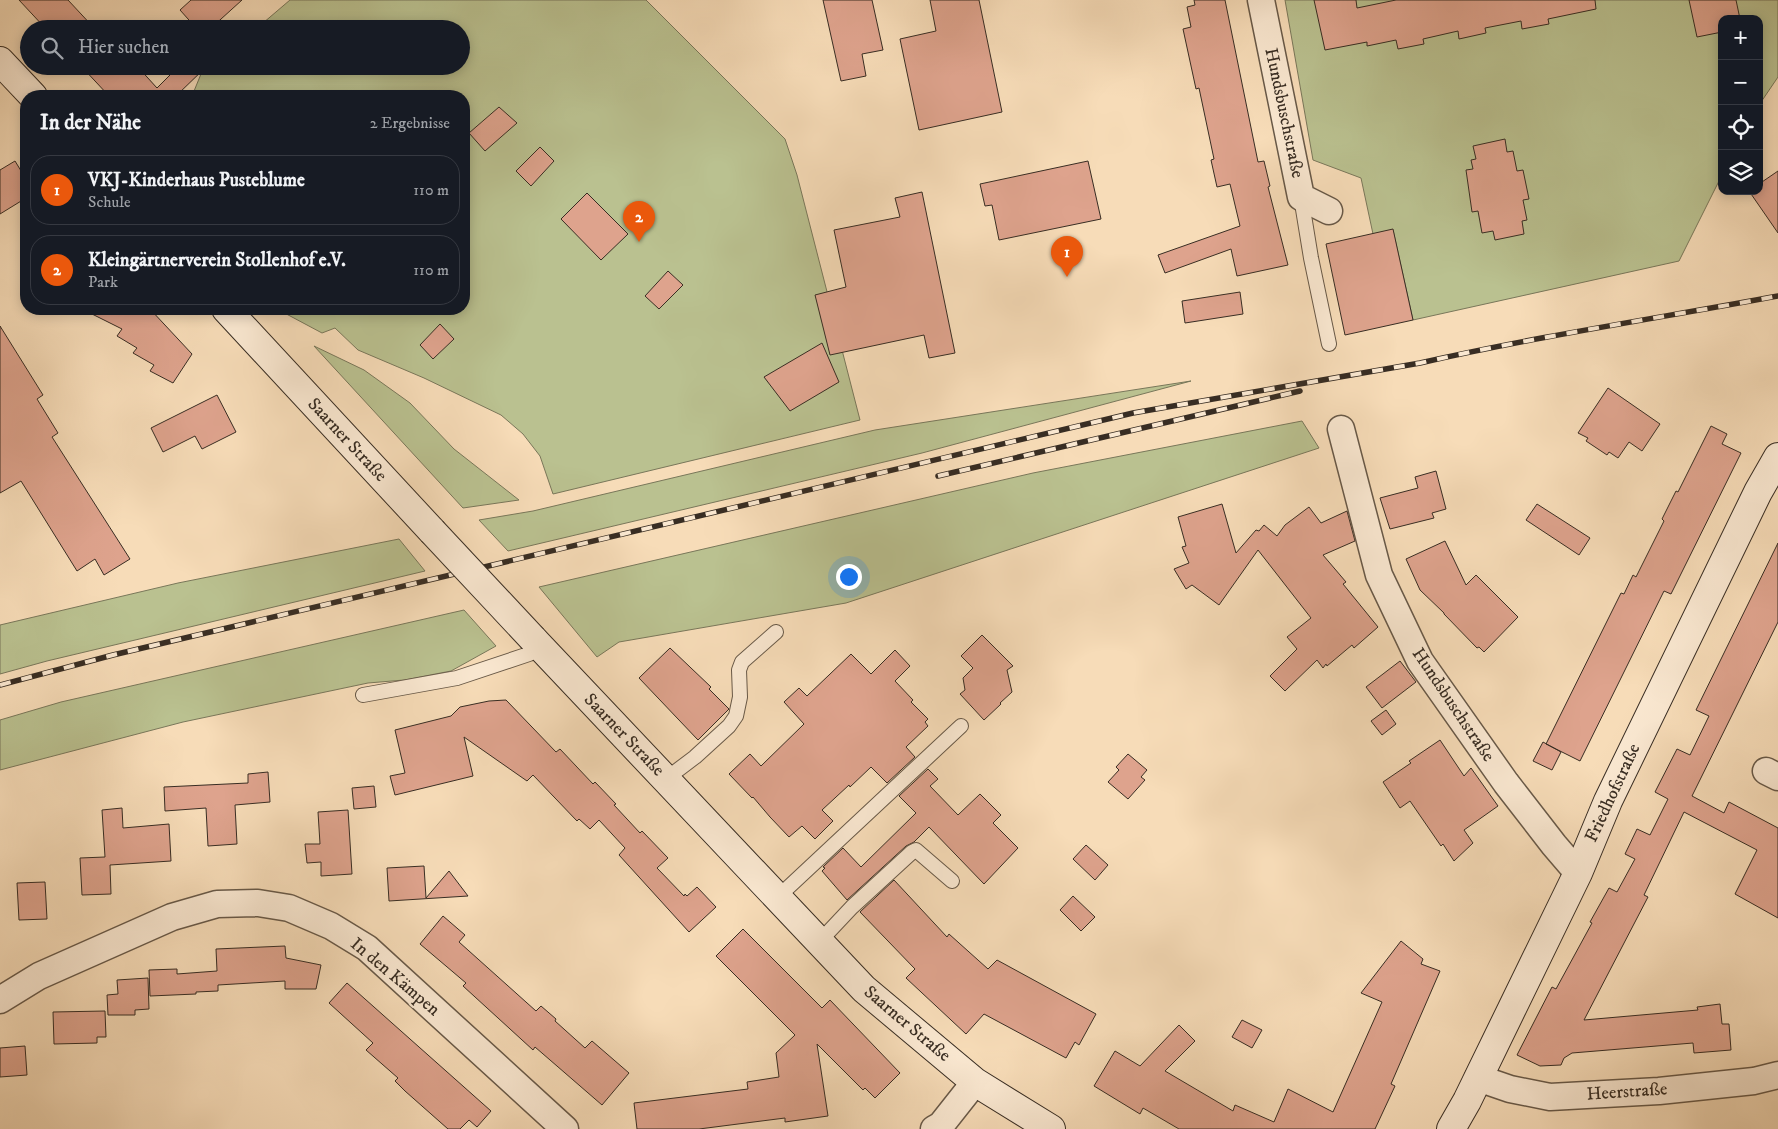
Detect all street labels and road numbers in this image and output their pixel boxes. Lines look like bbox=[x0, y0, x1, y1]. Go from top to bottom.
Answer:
street label: Hundsbuschstraße bbox=[1259, 46, 1309, 180]
street label: Saarner Straße bbox=[303, 393, 391, 487]
street label: Hundsbuschstraße bbox=[1407, 644, 1499, 766]
street label: Saarner Straße bbox=[579, 689, 669, 781]
street label: Friedhofstraße bbox=[1581, 740, 1645, 846]
street label: In den Kämpen bbox=[346, 933, 445, 1021]
street label: Saarner Straße bbox=[859, 981, 955, 1067]
street label: Heerstraße bbox=[1586, 1078, 1668, 1106]

